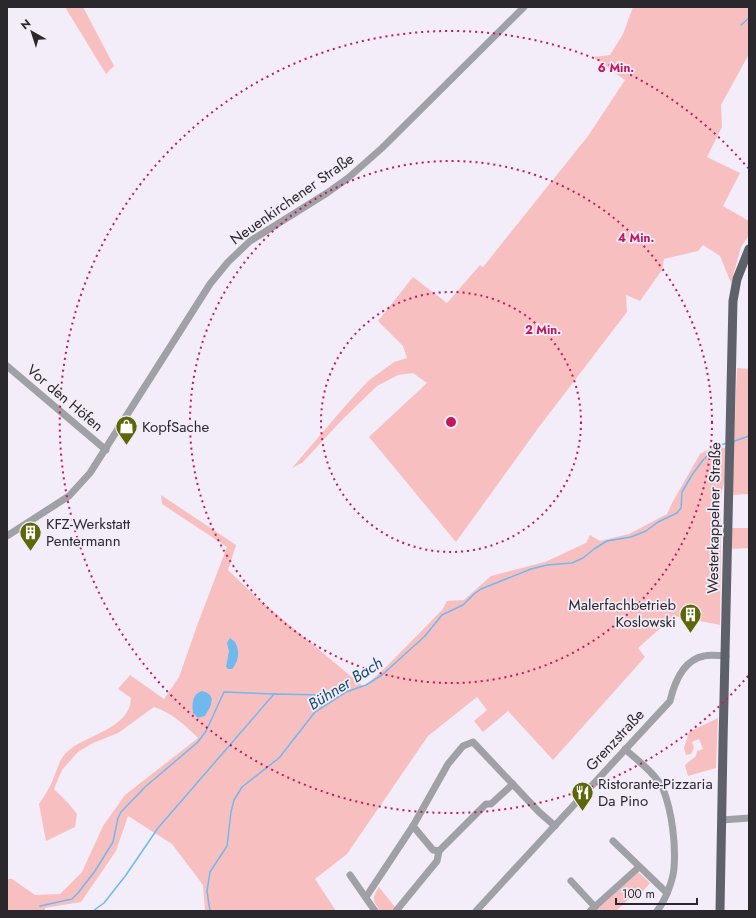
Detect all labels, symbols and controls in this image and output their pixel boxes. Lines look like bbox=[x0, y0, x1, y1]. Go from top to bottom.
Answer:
north arrow bbox=[12, 12, 52, 52]
text: N bbox=[17, 15, 34, 33]
text: 6 Min. bbox=[598, 59, 634, 77]
street label: Neuenkirchener Straße bbox=[226, 148, 359, 250]
text: 4 Min. bbox=[618, 229, 655, 247]
text: 2 Min. bbox=[525, 321, 561, 339]
street label: Vor den Höfen bbox=[22, 359, 108, 437]
shop icon: KopfSache bbox=[114, 414, 140, 447]
centre of rings bbox=[444, 415, 458, 429]
place label: KopfSache bbox=[142, 416, 210, 438]
street label: Westerkappelner Straße bbox=[702, 442, 726, 594]
place label: KFZ-Werkstatt Pentermann bbox=[46, 513, 130, 552]
building icon: KFZ-Werkstatt Pentermann bbox=[18, 520, 44, 553]
place label: Malerfachbetrieb Koslowski bbox=[569, 594, 676, 633]
building icon: Malerfachbetrieb Koslowski bbox=[678, 601, 704, 634]
water label: Bühner Bach bbox=[303, 651, 387, 716]
street label: Grenzstraße bbox=[581, 704, 650, 776]
place label: Ristorante-Pizzaria Da Pino bbox=[598, 773, 713, 812]
restaurant icon: Ristorante-Pizzaria Da Pino bbox=[570, 780, 596, 813]
scale bar bbox=[616, 880, 697, 906]
text: 100 m bbox=[622, 885, 655, 903]

